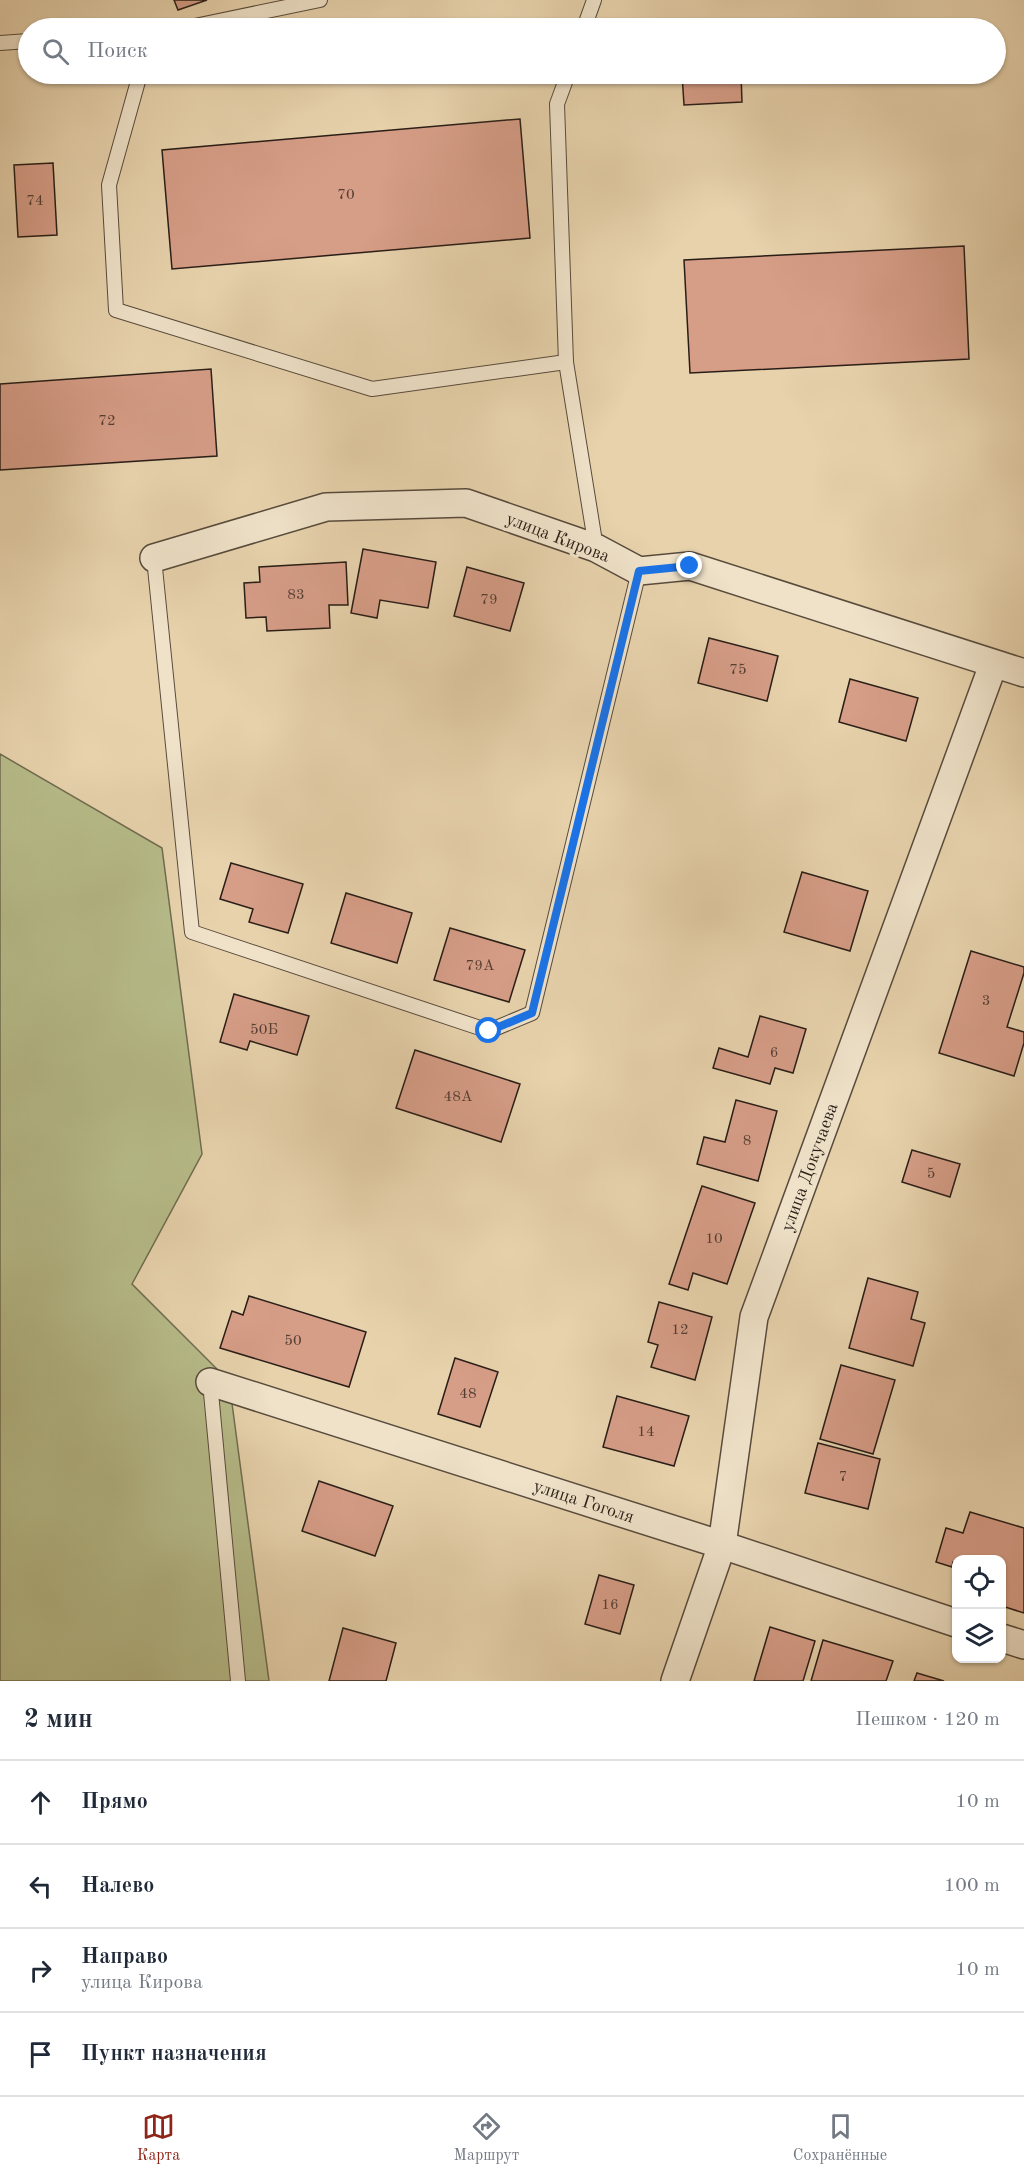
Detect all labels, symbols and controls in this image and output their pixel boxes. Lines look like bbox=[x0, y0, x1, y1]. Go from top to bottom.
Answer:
search box bbox=[18, 18, 1006, 84]
icon: search bbox=[39, 35, 72, 68]
text: Поиск bbox=[87, 40, 148, 62]
house number: 70 bbox=[337, 188, 355, 203]
house number: 74 bbox=[26, 194, 44, 209]
house number: 72 bbox=[98, 414, 116, 429]
street label: улица Кирова bbox=[503, 510, 612, 566]
route end bbox=[676, 552, 702, 578]
house number: 83 bbox=[287, 588, 305, 603]
house number: 79 bbox=[480, 593, 498, 608]
house number: 75 bbox=[729, 663, 747, 678]
house number: 79А bbox=[466, 959, 495, 974]
house number: 3 bbox=[982, 994, 990, 1009]
route start bbox=[475, 1017, 501, 1043]
house number: 50Б bbox=[250, 1023, 278, 1038]
house number: 6 bbox=[770, 1046, 778, 1061]
house number: 48А bbox=[444, 1090, 473, 1105]
street label: улица Докучаева bbox=[778, 1100, 842, 1234]
house number: 8 bbox=[743, 1134, 751, 1149]
house number: 5 bbox=[927, 1167, 935, 1182]
house number: 10 bbox=[705, 1232, 723, 1247]
house number: 12 bbox=[671, 1323, 689, 1338]
house number: 50 bbox=[284, 1334, 302, 1349]
house number: 48 bbox=[459, 1387, 477, 1402]
house number: 14 bbox=[637, 1425, 655, 1440]
house number: 7 bbox=[839, 1470, 847, 1485]
street label: улица Гоголя bbox=[531, 1477, 636, 1527]
map controls bbox=[952, 1555, 1006, 1663]
button: locate bbox=[952, 1555, 1006, 1609]
house number: 16 bbox=[601, 1598, 619, 1613]
button: layers bbox=[952, 1609, 1006, 1663]
text: 2 мин bbox=[24, 1707, 93, 1733]
text: Пешком · 120 m bbox=[855, 1710, 1000, 1730]
icon: ahead bbox=[24, 1786, 57, 1819]
text: Прямо bbox=[81, 1791, 148, 1813]
text: 10 m bbox=[955, 1792, 1000, 1812]
icon: left bbox=[24, 1870, 57, 1903]
text: Налево bbox=[81, 1875, 154, 1897]
text: 100 m bbox=[944, 1876, 1000, 1896]
text: Направо bbox=[81, 1946, 168, 1968]
icon: right bbox=[24, 1954, 57, 1987]
text: 10 m bbox=[955, 1960, 1000, 1980]
text: улица Кирова bbox=[81, 1973, 203, 1993]
icon: arrive bbox=[24, 2038, 57, 2071]
text: Пункт назначения bbox=[81, 2043, 267, 2065]
tab: Карта bbox=[137, 2110, 180, 2166]
tab: Маршрут bbox=[454, 2110, 519, 2166]
tab: Сохранённые bbox=[793, 2110, 887, 2166]

